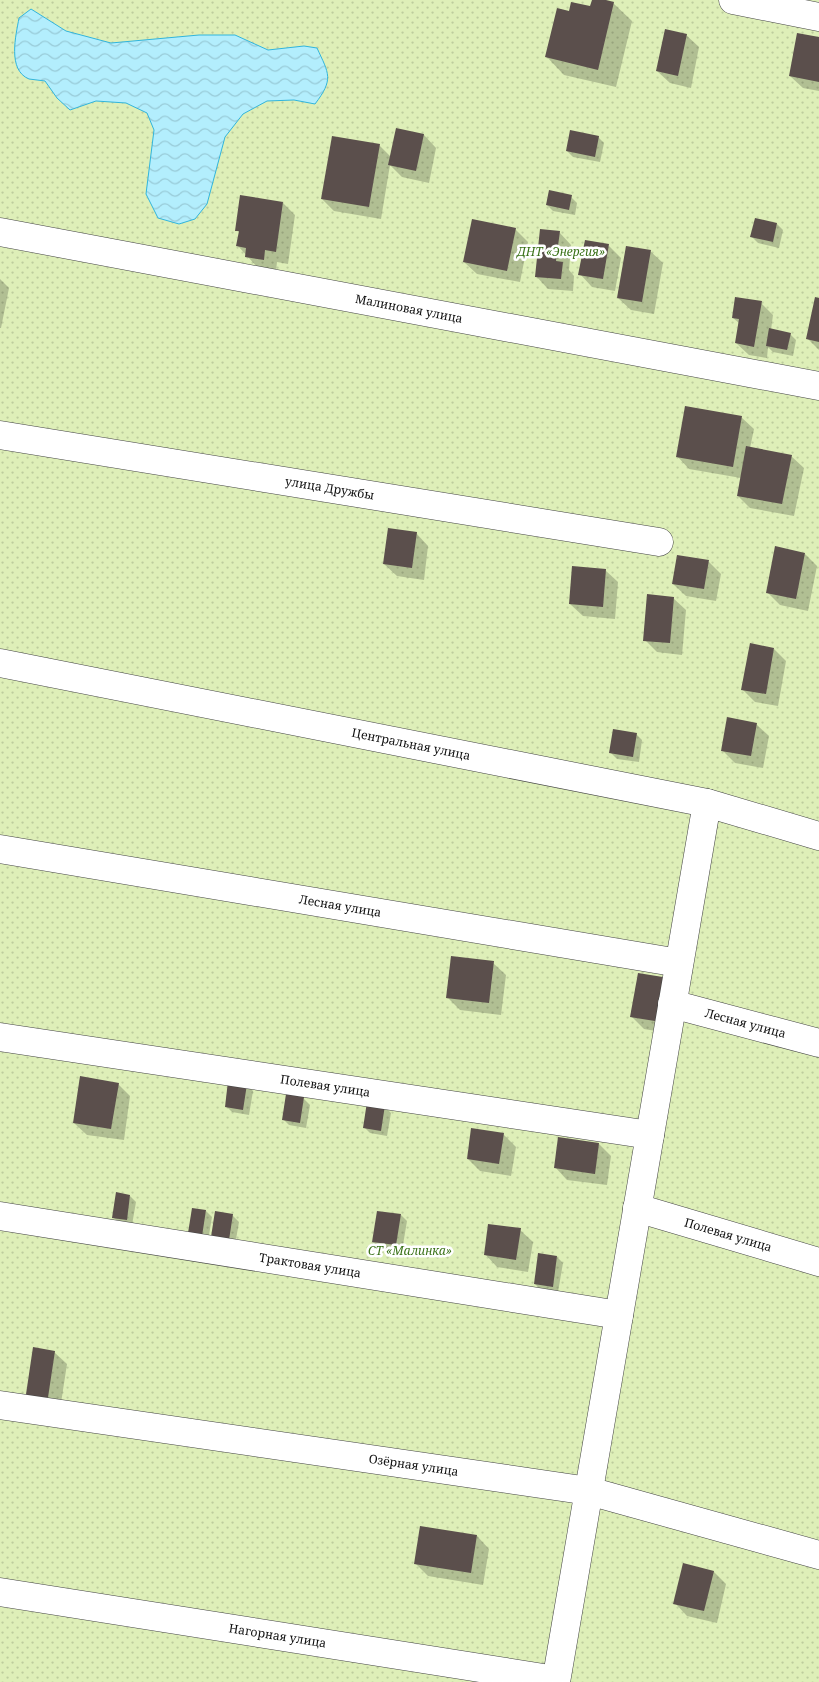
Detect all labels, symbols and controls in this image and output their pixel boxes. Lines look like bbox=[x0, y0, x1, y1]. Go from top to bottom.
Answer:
park label: ДНТ «Энергия» bbox=[515, 243, 605, 260]
street label: Малиновая улица bbox=[354, 290, 464, 327]
street label: улица Дружбы bbox=[284, 472, 376, 504]
street label: Центральная улица bbox=[350, 724, 472, 764]
street label: Лесная улица bbox=[298, 890, 383, 921]
street label: Лесная улица bbox=[703, 1004, 788, 1042]
street label: Полевая улица bbox=[279, 1070, 372, 1101]
street label: Полевая улица bbox=[682, 1213, 774, 1256]
park label: CТ «Малинка» bbox=[368, 1242, 452, 1259]
street label: Трактовая улица bbox=[258, 1249, 362, 1282]
street label: Озёрная улица bbox=[368, 1450, 460, 1480]
street label: Нагорная улица bbox=[228, 1619, 328, 1652]

